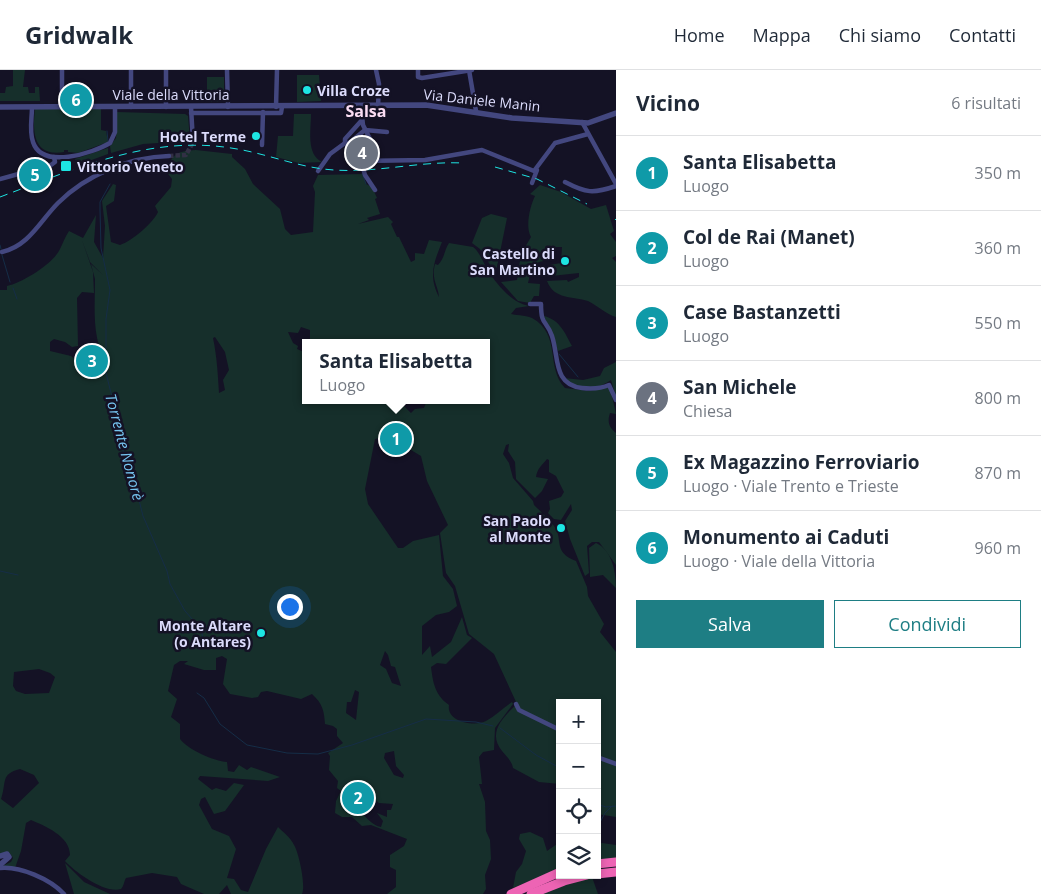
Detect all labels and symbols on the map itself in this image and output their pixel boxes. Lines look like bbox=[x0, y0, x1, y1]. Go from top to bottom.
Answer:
pin: 6 bbox=[60, 81, 92, 119]
place label: Villa Croze bbox=[317, 81, 390, 100]
marker: Villa Croze bbox=[301, 84, 313, 96]
street label: Via Daniele Manin bbox=[423, 84, 541, 116]
street label: Viale della Vittoria bbox=[113, 85, 229, 104]
district label: Salsa bbox=[346, 100, 386, 122]
place label: Hotel Terme bbox=[160, 127, 246, 146]
marker: Hotel Terme bbox=[250, 130, 262, 142]
pin: 4 bbox=[346, 134, 378, 172]
pin: 5 bbox=[19, 156, 51, 194]
place label: Vittorio Veneto bbox=[77, 157, 184, 176]
marker: Vittorio Veneto bbox=[59, 159, 73, 173]
place label: Castello di San Martino bbox=[470, 244, 555, 279]
marker: Castello di San Martino bbox=[559, 255, 571, 267]
pin: 3 bbox=[76, 342, 108, 380]
water label: Torrente Nonorè bbox=[101, 391, 149, 503]
pin: 1 bbox=[380, 420, 412, 458]
place label: San Paolo al Monte bbox=[483, 511, 551, 546]
marker: San Paolo al Monte bbox=[555, 522, 567, 534]
your location bbox=[277, 594, 303, 620]
place label: Monte Altare (o Antares) bbox=[159, 616, 251, 651]
marker: Monte Altare (o Antares) bbox=[255, 627, 267, 639]
pin: 2 bbox=[342, 779, 374, 817]

